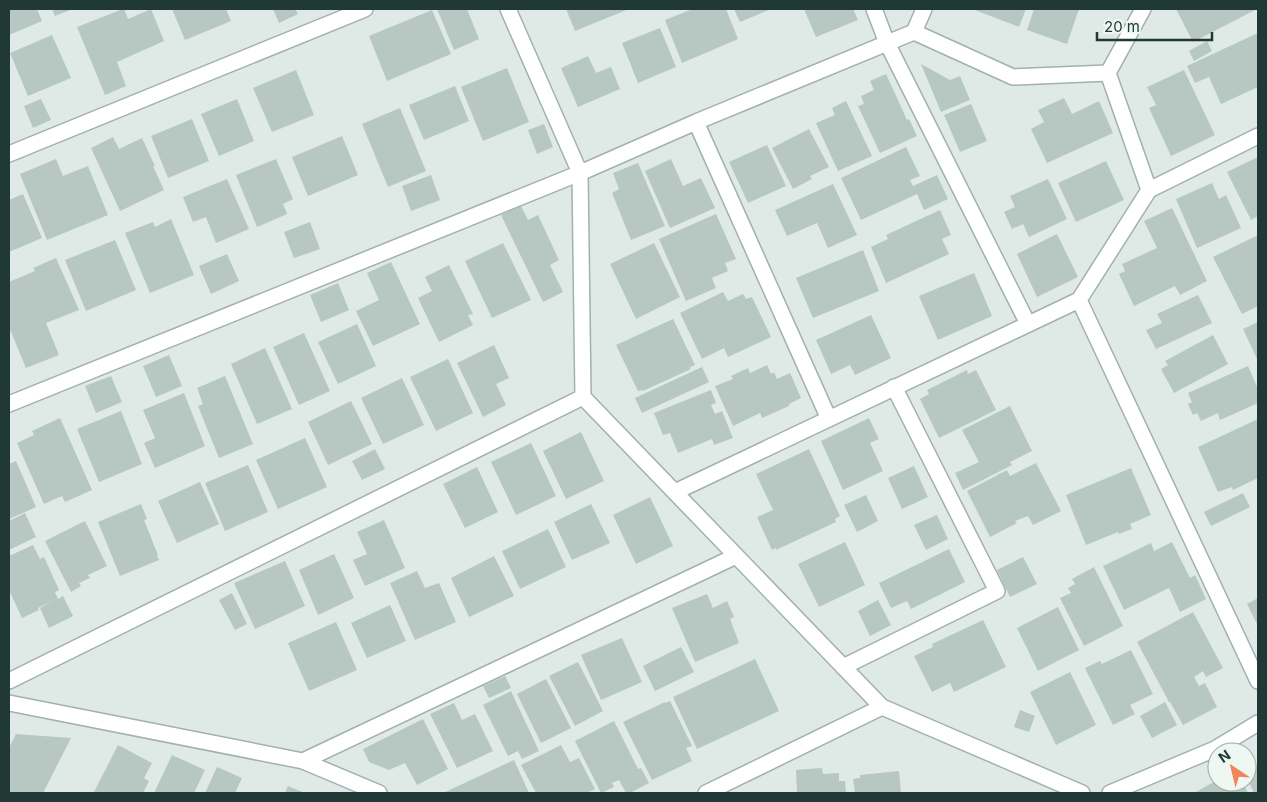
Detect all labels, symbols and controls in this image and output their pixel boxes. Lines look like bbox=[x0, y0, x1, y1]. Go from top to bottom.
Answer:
scale bar bbox=[1097, 10, 1212, 42]
text: 20 m bbox=[1104, 17, 1140, 36]
north arrow bbox=[1207, 742, 1257, 792]
text: N bbox=[1215, 746, 1234, 766]

